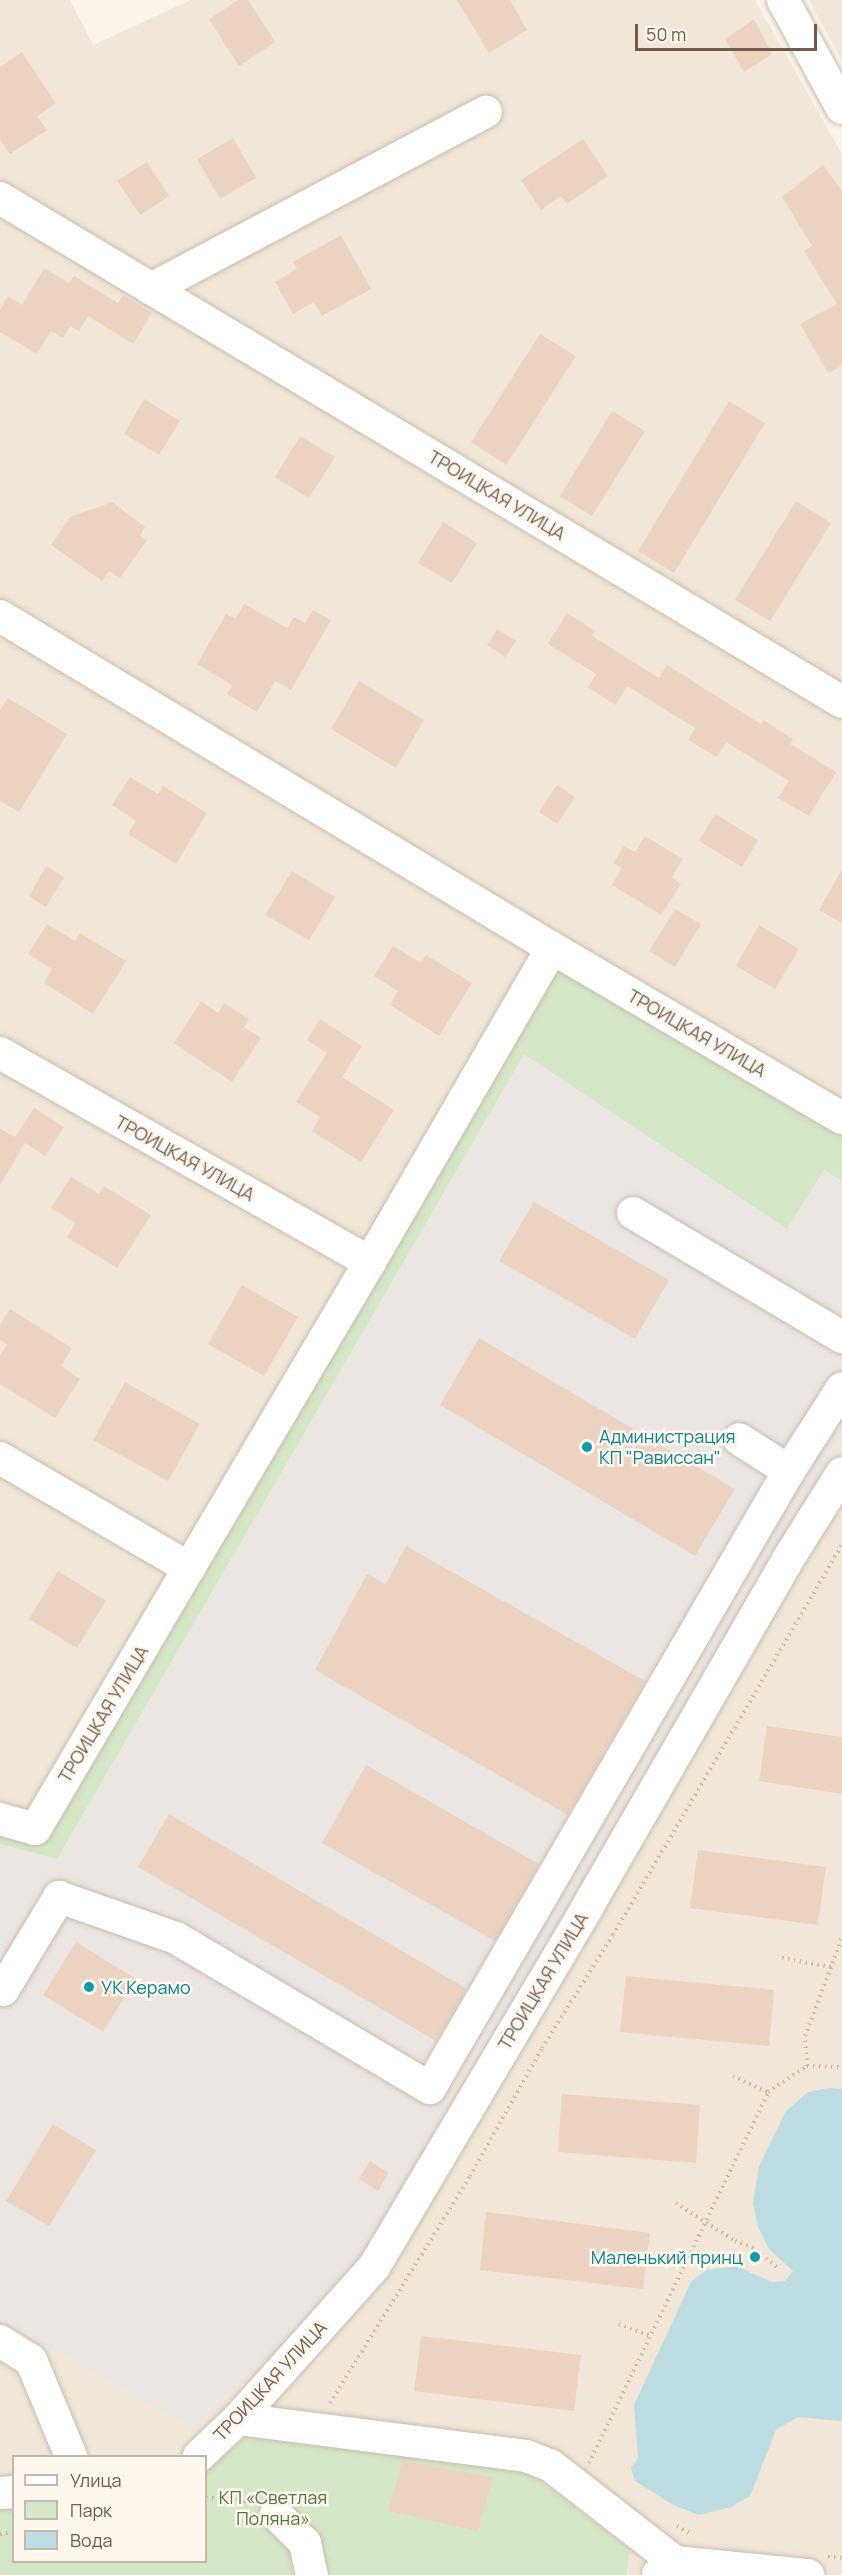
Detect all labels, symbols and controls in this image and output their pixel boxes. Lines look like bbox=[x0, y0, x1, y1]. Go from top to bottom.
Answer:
scale bar bbox=[638, 12, 820, 50]
text: 50 m bbox=[646, 22, 686, 46]
street label: ТРОИЦКАЯ УЛИЦА bbox=[425, 446, 569, 544]
street label: ТРОИЦКАЯ УЛИЦА bbox=[624, 985, 770, 1081]
street label: ТРОИЦКАЯ УЛИЦА bbox=[112, 1111, 258, 1205]
place label: Администрация КП "Рависсан" bbox=[599, 1426, 736, 1468]
marker: Администрация КП "Рависсан" bbox=[580, 1440, 594, 1454]
street label: ТРОИЦКАЯ УЛИЦА bbox=[54, 1642, 152, 1786]
street label: ТРОИЦКАЯ УЛИЦА bbox=[494, 1909, 592, 2053]
place label: УК Керамо bbox=[101, 1976, 191, 1998]
marker: УК Керамо bbox=[82, 1980, 96, 1994]
place label: Маленький принц bbox=[591, 2246, 743, 2268]
marker: Маленький принц bbox=[748, 2250, 762, 2264]
street label: ТРОИЦКАЯ УЛИЦА bbox=[209, 2317, 331, 2445]
legend bbox=[12, 2455, 207, 2563]
text: Улица bbox=[70, 2468, 122, 2492]
park label: КП «Светлая Поляна» bbox=[219, 2487, 327, 2530]
text: Парк bbox=[70, 2498, 112, 2522]
text: Вода bbox=[70, 2528, 112, 2552]

